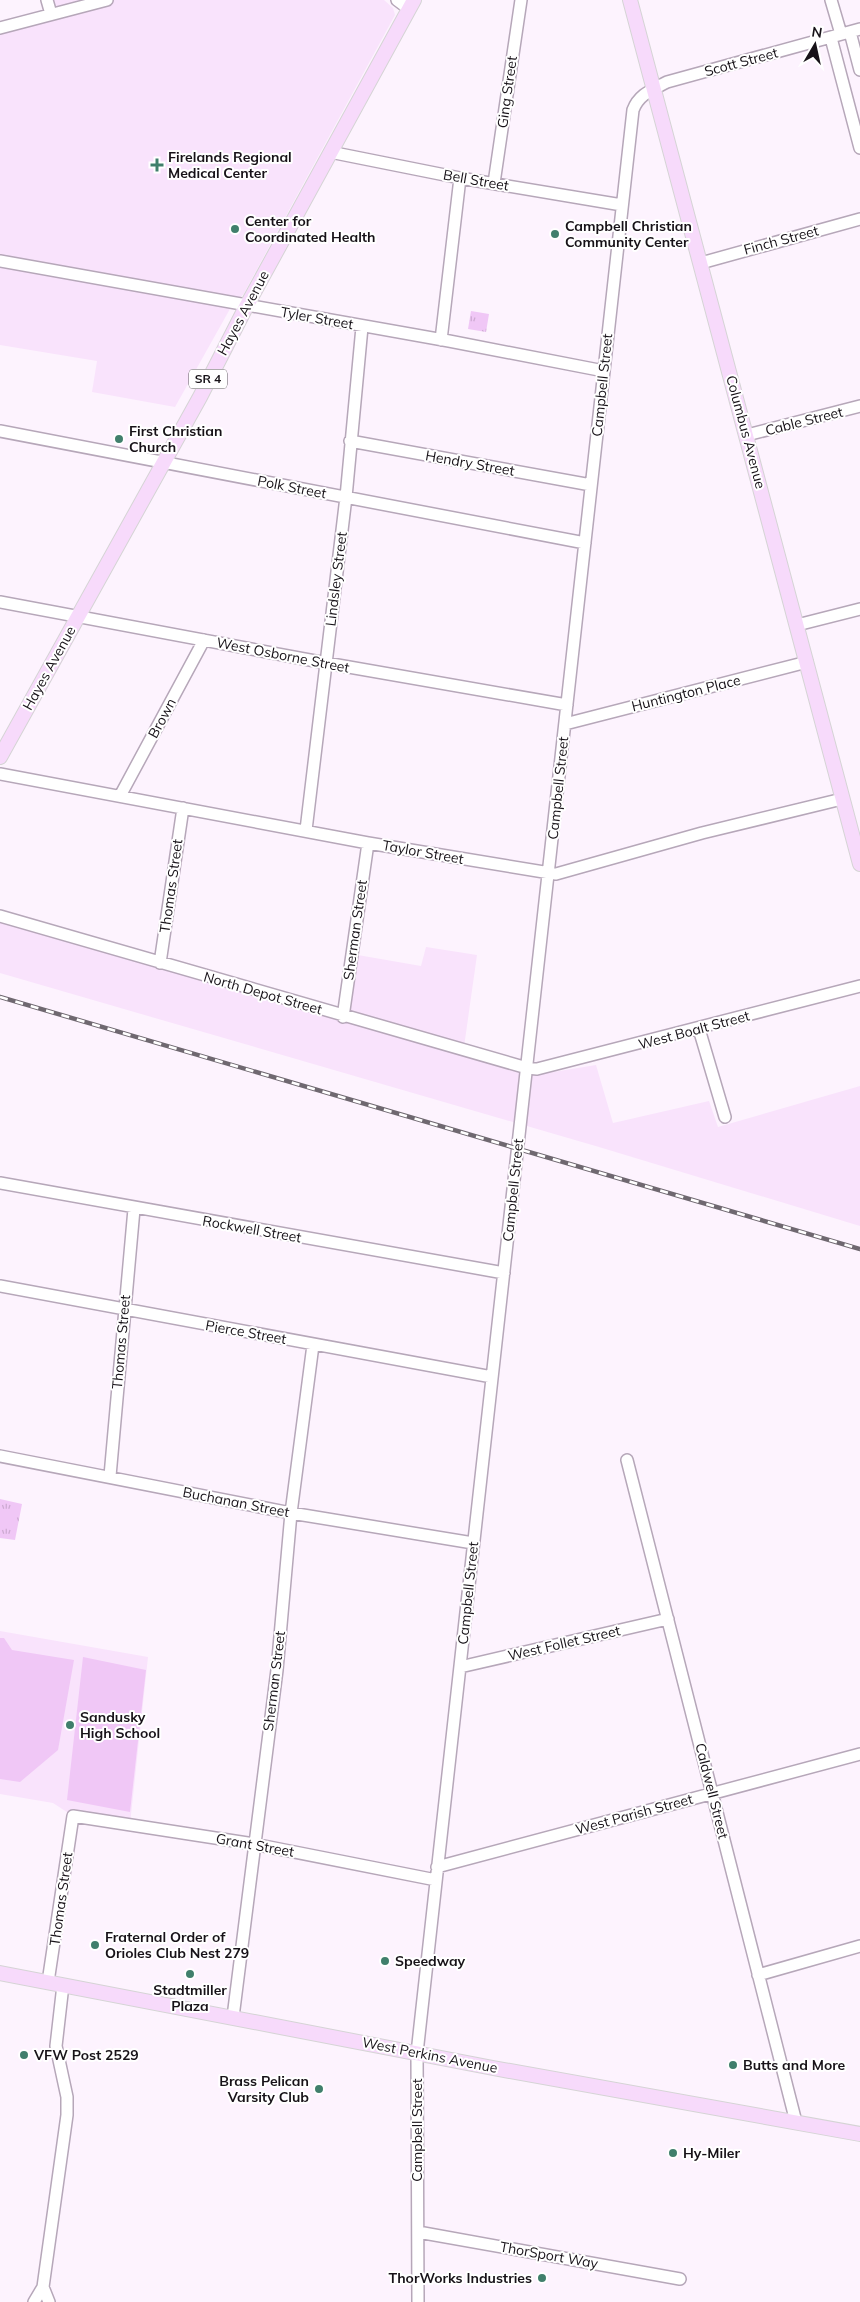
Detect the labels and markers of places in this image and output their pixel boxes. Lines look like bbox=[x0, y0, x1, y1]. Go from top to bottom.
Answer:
place label: Firelands Regional Medical Center bbox=[168, 148, 292, 182]
marker: Firelands Regional Medical Center bbox=[150, 158, 164, 172]
place label: Center for Coordinated Health bbox=[245, 212, 376, 246]
place label: Campbell Christian Community Center bbox=[565, 217, 692, 251]
marker: Center for Coordinated Health bbox=[229, 223, 241, 235]
marker: Campbell Christian Community Center bbox=[549, 228, 561, 240]
place label: First Christian Church bbox=[129, 422, 222, 456]
marker: First Christian Church bbox=[113, 433, 125, 445]
place label: Sandusky High School bbox=[80, 1708, 160, 1742]
marker: Sandusky High School bbox=[64, 1719, 76, 1731]
place label: Fraternal Order of Orioles Club Nest 279 bbox=[105, 1928, 249, 1962]
marker: Fraternal Order of Orioles Club Nest 279 bbox=[89, 1939, 101, 1951]
place label: Speedway bbox=[395, 1952, 466, 1970]
marker: Speedway bbox=[379, 1955, 391, 1967]
marker: Stadtmiller Plaza bbox=[184, 1968, 196, 1980]
place label: Stadtmiller Plaza bbox=[153, 1981, 227, 2015]
place label: VFW Post 2529 bbox=[33, 2046, 139, 2064]
marker: VFW Post 2529 bbox=[18, 2049, 30, 2061]
place label: Butts and More bbox=[743, 2056, 846, 2074]
marker: Butts and More bbox=[727, 2059, 739, 2071]
place label: Brass Pelican Varsity Club bbox=[219, 2072, 309, 2106]
marker: Brass Pelican Varsity Club bbox=[313, 2083, 325, 2095]
place label: Hy-Miler bbox=[683, 2144, 740, 2162]
marker: Hy-Miler bbox=[667, 2147, 679, 2159]
place label: ThorWorks Industries bbox=[389, 2269, 532, 2287]
marker: ThorWorks Industries bbox=[536, 2272, 548, 2284]

